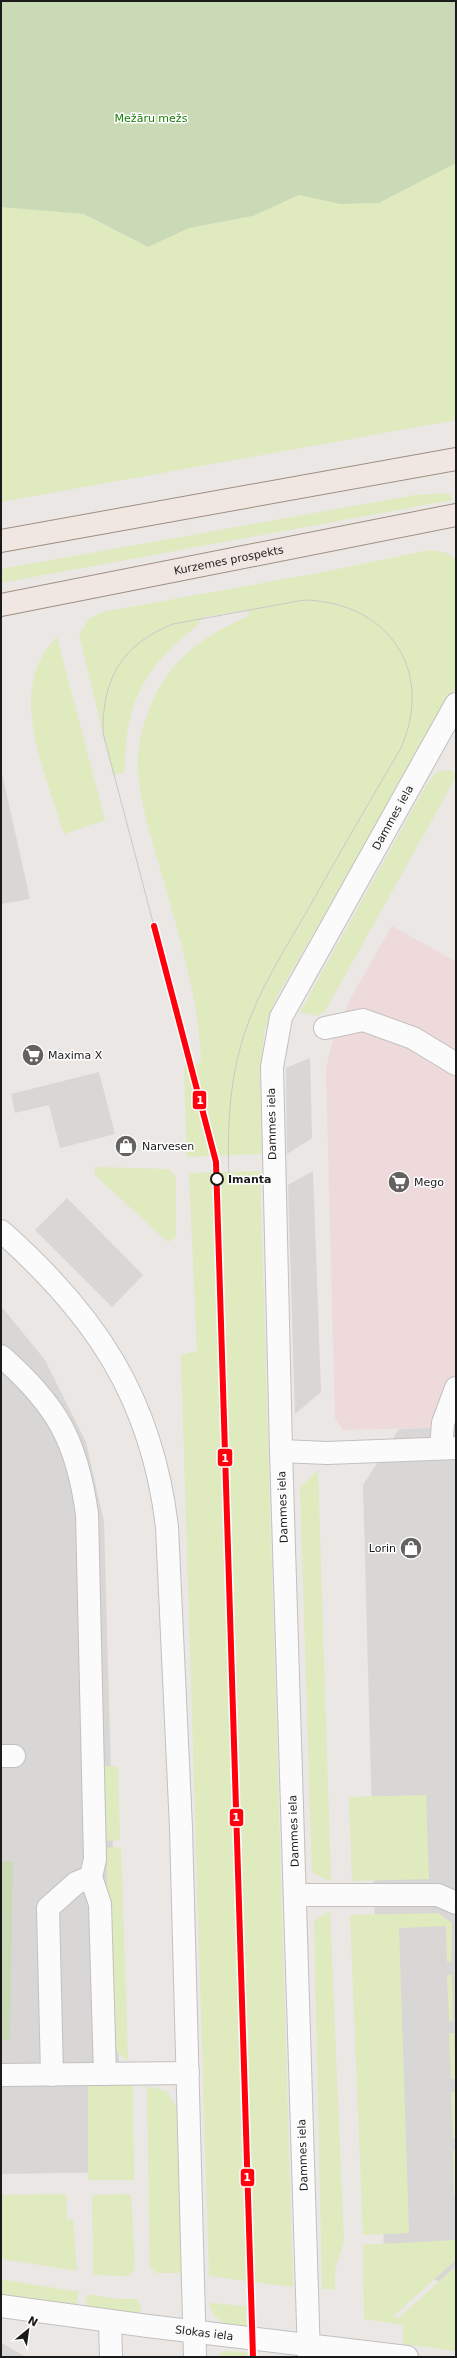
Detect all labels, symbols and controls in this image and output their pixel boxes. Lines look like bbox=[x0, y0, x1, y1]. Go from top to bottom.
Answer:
park label: Mežāru mežs bbox=[115, 112, 188, 125]
street label: Kurzemes prospekts bbox=[173, 543, 285, 577]
street label: Dammes iela bbox=[369, 783, 416, 852]
supermarket icon: Maxima X bbox=[20, 1042, 46, 1068]
place label: Maxima X bbox=[48, 1049, 103, 1062]
street label: Dammes iela bbox=[265, 1088, 279, 1160]
line badge: 1 bbox=[192, 1090, 207, 1110]
text: 1 bbox=[196, 1094, 204, 1107]
shop icon: Narvesen bbox=[113, 1133, 139, 1159]
place label: Narvesen bbox=[142, 1140, 194, 1153]
supermarket icon: Mego bbox=[386, 1169, 412, 1195]
marker: Imanta bbox=[210, 1172, 224, 1186]
place label: Imanta bbox=[228, 1173, 272, 1186]
place label: Mego bbox=[414, 1176, 444, 1189]
line badge: 1 bbox=[217, 1448, 233, 1467]
text: 1 bbox=[221, 1452, 229, 1465]
street label: Dammes iela bbox=[275, 1471, 291, 1543]
shop icon: Lorin bbox=[398, 1535, 424, 1561]
place label: Lorin bbox=[369, 1542, 396, 1555]
street label: Dammes iela bbox=[286, 1795, 302, 1867]
line badge: 1 bbox=[229, 1808, 244, 1827]
text: 1 bbox=[232, 1811, 240, 1824]
street label: Dammes iela bbox=[295, 2119, 311, 2191]
line badge: 1 bbox=[240, 2168, 255, 2187]
text: 1 bbox=[243, 2171, 251, 2184]
north arrow bbox=[8, 2310, 48, 2350]
text: N bbox=[25, 2314, 40, 2330]
street label: Slokas iela bbox=[174, 2323, 234, 2343]

